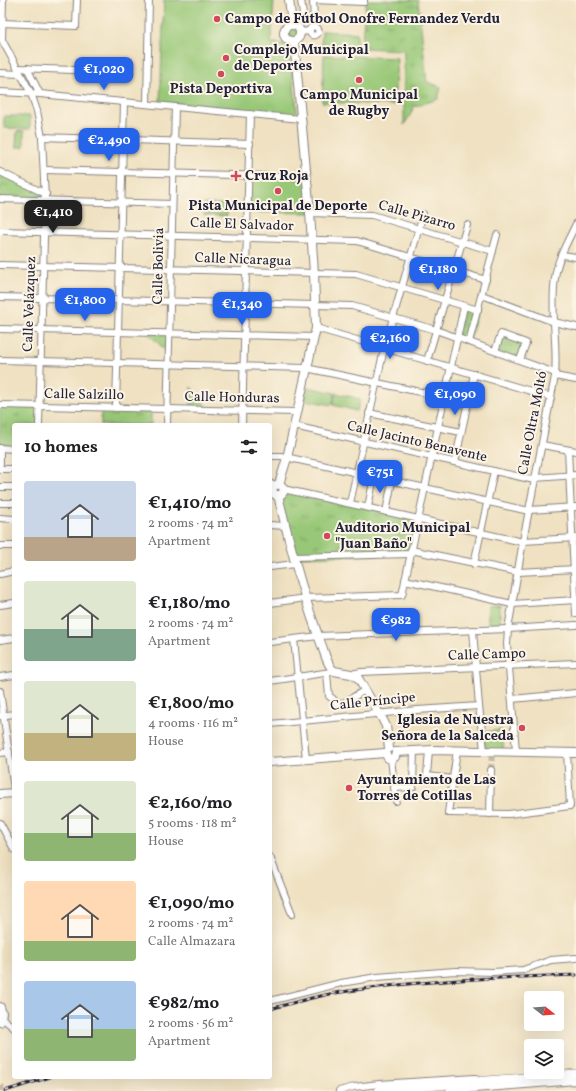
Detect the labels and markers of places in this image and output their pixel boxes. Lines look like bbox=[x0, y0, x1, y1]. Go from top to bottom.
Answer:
place label: Campo de Fútbol Onofre Fernandez Verdu bbox=[225, 10, 500, 29]
marker: Campo de Fútbol Onofre Fernandez Verdu bbox=[212, 14, 222, 24]
place label: Complejo Municipal de Deportes bbox=[234, 41, 369, 76]
marker: Complejo Municipal de Deportes bbox=[221, 53, 231, 63]
pin: €1,020 bbox=[71, 57, 137, 91]
marker: Pista Deportiva bbox=[216, 69, 226, 79]
marker: Campo Municipal de Rugby bbox=[354, 75, 364, 85]
place label: Pista Deportiva bbox=[170, 80, 272, 99]
place label: Campo Municipal de Rugby bbox=[300, 86, 418, 121]
pin: €2,490 bbox=[76, 128, 142, 162]
place label: Cruz Roja bbox=[245, 167, 309, 186]
marker: Cruz Roja bbox=[230, 170, 242, 182]
marker: Pista Municipal de Deporte bbox=[273, 186, 283, 196]
place label: Pista Municipal de Deporte bbox=[189, 197, 367, 216]
pin: €1,410 bbox=[20, 200, 86, 234]
pin: €1,180 bbox=[405, 257, 471, 291]
pin: €1,800 bbox=[52, 288, 118, 322]
pin: €1,340 bbox=[209, 292, 275, 326]
pin: €2,160 bbox=[357, 326, 423, 360]
pin: €1,090 bbox=[422, 382, 488, 416]
pin: €751 bbox=[356, 460, 404, 494]
place label: Auditorio Municipal "Juan Baño" bbox=[335, 519, 471, 554]
marker: Auditorio Municipal "Juan Baño" bbox=[322, 531, 332, 541]
pin: €982 bbox=[372, 608, 420, 642]
place label: Iglesia de Nuestra Señora de la Salceda bbox=[381, 711, 514, 746]
marker: Iglesia de Nuestra Señora de la Salceda bbox=[517, 723, 527, 733]
place label: Ayuntamiento de Las Torres de Cotillas bbox=[357, 771, 496, 806]
marker: Ayuntamiento de Las Torres de Cotillas bbox=[344, 783, 354, 793]

